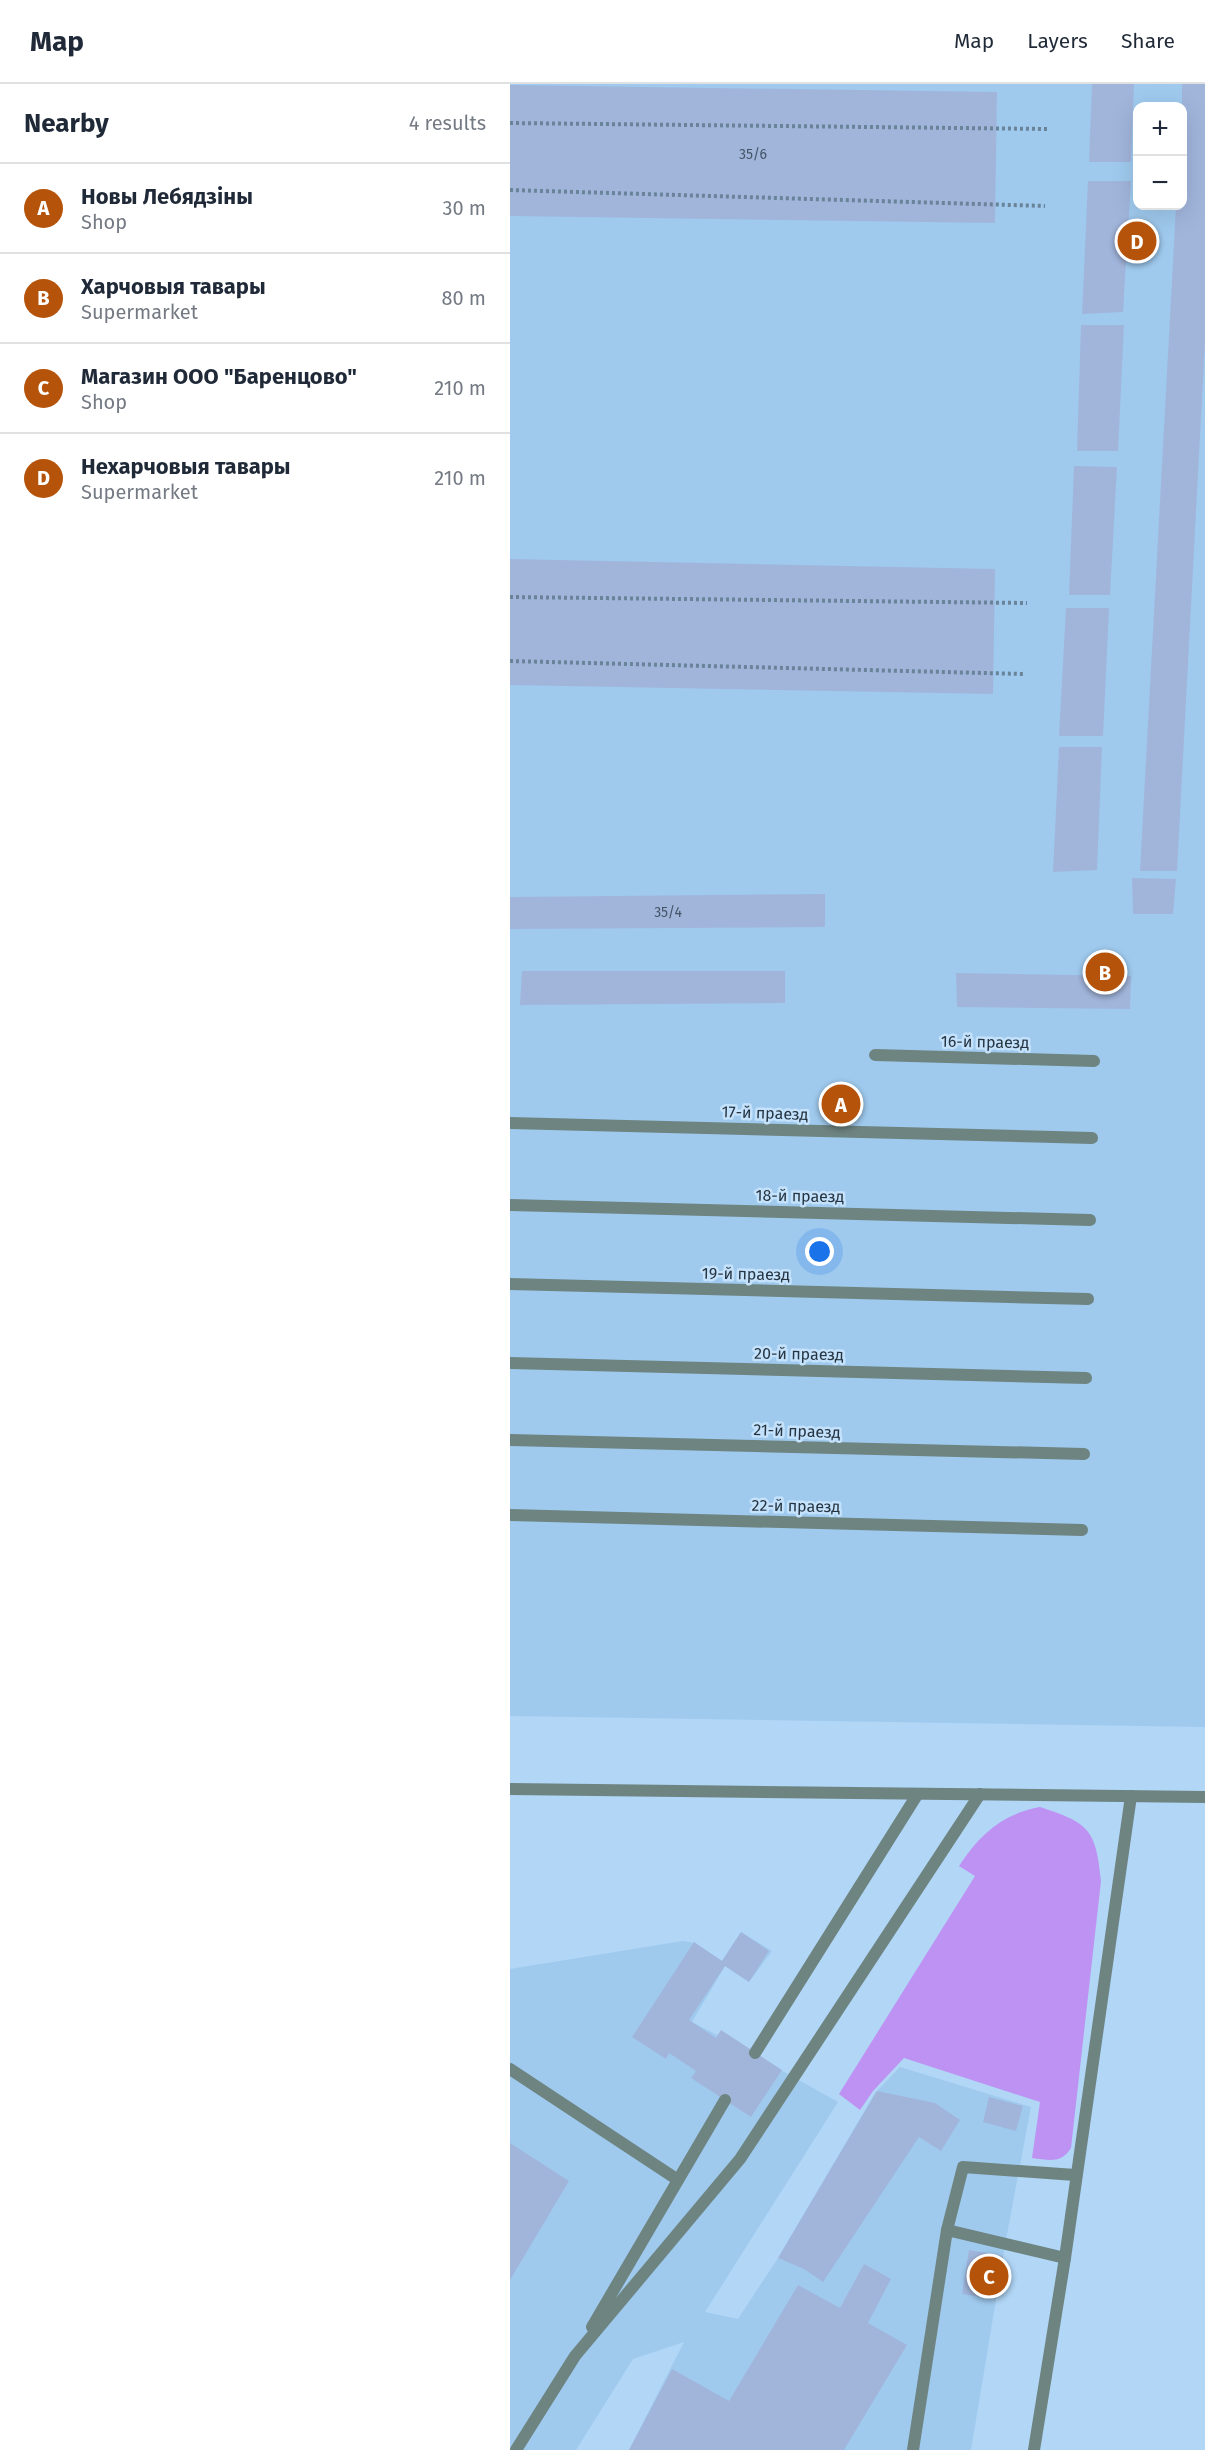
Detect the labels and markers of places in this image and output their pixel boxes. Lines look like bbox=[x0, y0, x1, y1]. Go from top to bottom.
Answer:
pin: D bbox=[1118, 218, 1156, 264]
pin: B bbox=[1086, 950, 1124, 994]
pin: A bbox=[822, 1082, 860, 1126]
pin: C bbox=[970, 2254, 1008, 2298]

